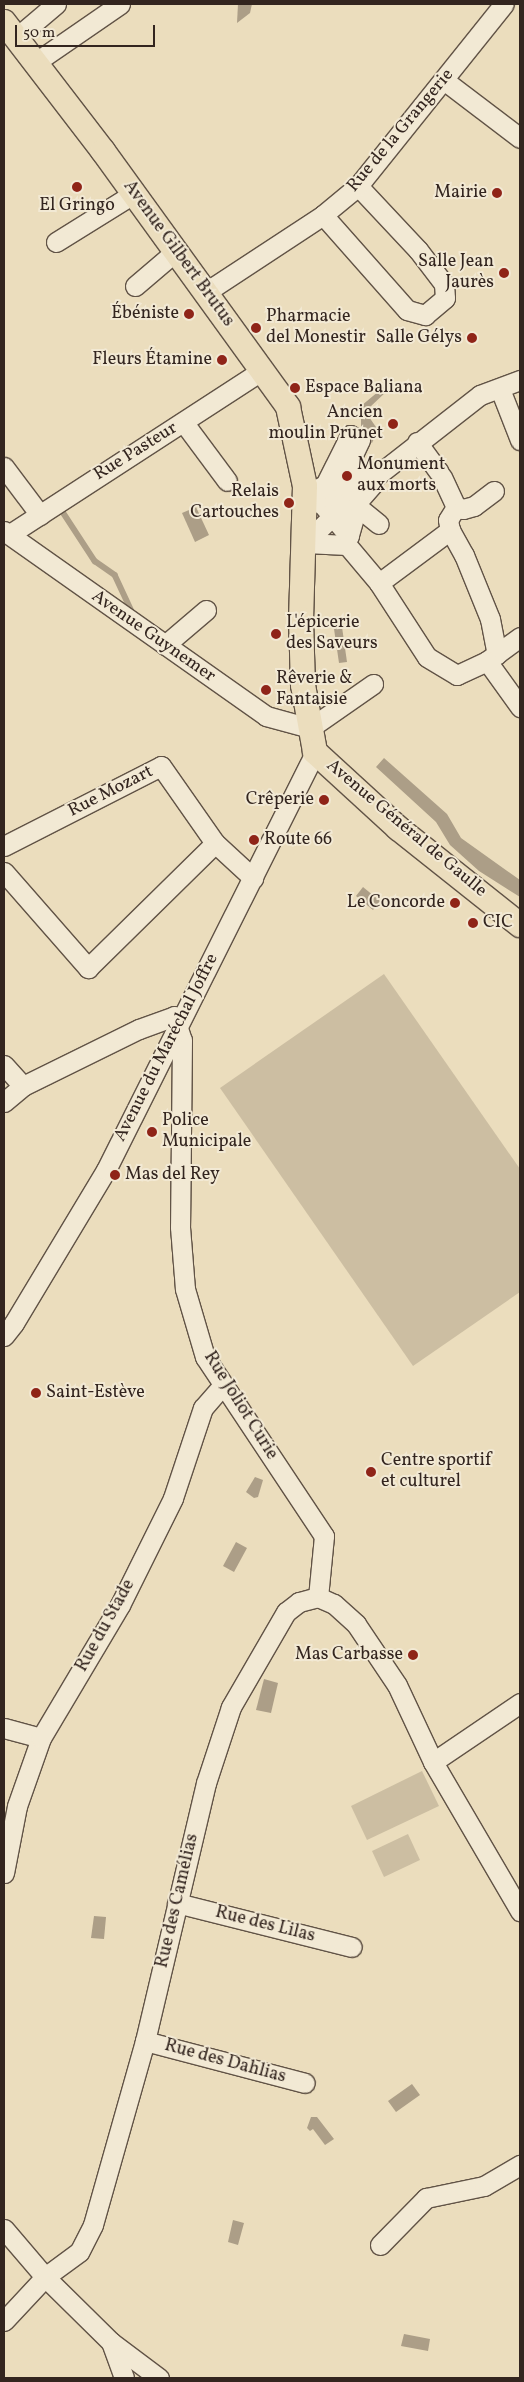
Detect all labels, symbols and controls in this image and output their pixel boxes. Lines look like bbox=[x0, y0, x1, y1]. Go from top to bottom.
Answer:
scale bar bbox=[18, 15, 158, 47]
text: 50 m bbox=[23, 23, 55, 44]
street label: Rue de la Grangerie bbox=[343, 65, 459, 197]
street label: Avenue Gilbert Brutus bbox=[118, 177, 238, 331]
marker: El Gringo bbox=[71, 181, 83, 193]
place label: Mairie bbox=[434, 182, 487, 204]
marker: Mairie bbox=[491, 187, 503, 199]
place label: El Gringo bbox=[39, 195, 115, 217]
place label: Salle Jean Jaurès bbox=[418, 252, 494, 294]
marker: Salle Jean Jaurès bbox=[498, 267, 510, 279]
place label: Ébéniste bbox=[111, 303, 179, 325]
place label: Pharmacie del Monestir bbox=[266, 307, 366, 350]
marker: Ébéniste bbox=[183, 308, 195, 320]
marker: Pharmacie del Monestir bbox=[250, 322, 262, 334]
place label: Salle Gélys bbox=[376, 327, 462, 349]
marker: Salle Gélys bbox=[466, 332, 478, 344]
place label: Fleurs Étamine bbox=[92, 349, 212, 371]
marker: Fleurs Étamine bbox=[216, 354, 228, 366]
place label: Espace Baliana bbox=[305, 377, 423, 399]
marker: Espace Baliana bbox=[289, 382, 301, 394]
place label: Ancien moulin Prunet bbox=[268, 403, 383, 446]
street label: Rue Pasteur bbox=[90, 418, 182, 486]
marker: Ancien moulin Prunet bbox=[387, 418, 399, 430]
place label: Monument aux morts bbox=[357, 455, 445, 498]
marker: Monument aux morts bbox=[341, 470, 353, 482]
place label: Relais Cartouches bbox=[190, 482, 279, 524]
marker: Relais Cartouches bbox=[283, 497, 295, 509]
street label: Avenue Guynemer bbox=[87, 586, 219, 688]
place label: L'épicerie des Saveurs bbox=[286, 613, 378, 656]
marker: L'épicerie des Saveurs bbox=[270, 628, 282, 640]
place label: Rêverie & Fantaisie bbox=[276, 669, 353, 712]
marker: Rêverie & Fantaisie bbox=[260, 684, 272, 696]
street label: Avenue Général de Gaulle bbox=[321, 756, 491, 902]
street label: Rue Mozart bbox=[65, 761, 157, 823]
place label: Crêperie bbox=[246, 789, 314, 811]
marker: Crêperie bbox=[318, 794, 330, 806]
place label: Route 66 bbox=[264, 829, 332, 851]
marker: Route 66 bbox=[248, 834, 260, 846]
place label: Le Concorde bbox=[347, 892, 445, 914]
marker: Le Concorde bbox=[449, 897, 461, 909]
place label: CIC bbox=[483, 912, 513, 934]
marker: CIC bbox=[467, 917, 479, 929]
street label: Avenue du Maréchal Joffre bbox=[110, 950, 224, 1146]
place label: Police Municipale bbox=[162, 1111, 251, 1154]
marker: Police Municipale bbox=[146, 1126, 158, 1138]
place label: Mas del Rey bbox=[125, 1164, 220, 1186]
marker: Mas del Rey bbox=[109, 1169, 121, 1181]
street label: Rue Joliot Curie bbox=[198, 1348, 282, 1464]
place label: Saint-Estève bbox=[46, 1382, 145, 1404]
marker: Saint-Estève bbox=[30, 1387, 42, 1399]
place label: Centre sportif et culturel bbox=[381, 1451, 491, 1494]
marker: Centre sportif et culturel bbox=[365, 1466, 377, 1478]
street label: Rue du Stade bbox=[72, 1576, 140, 1676]
place label: Mas Carbasse bbox=[295, 1644, 403, 1666]
marker: Mas Carbasse bbox=[407, 1649, 419, 1661]
street label: Rue des Camélias bbox=[152, 1832, 204, 1970]
street label: Rue des Lilas bbox=[213, 1902, 317, 1948]
street label: Rue des Dahlias bbox=[162, 2035, 288, 2089]

